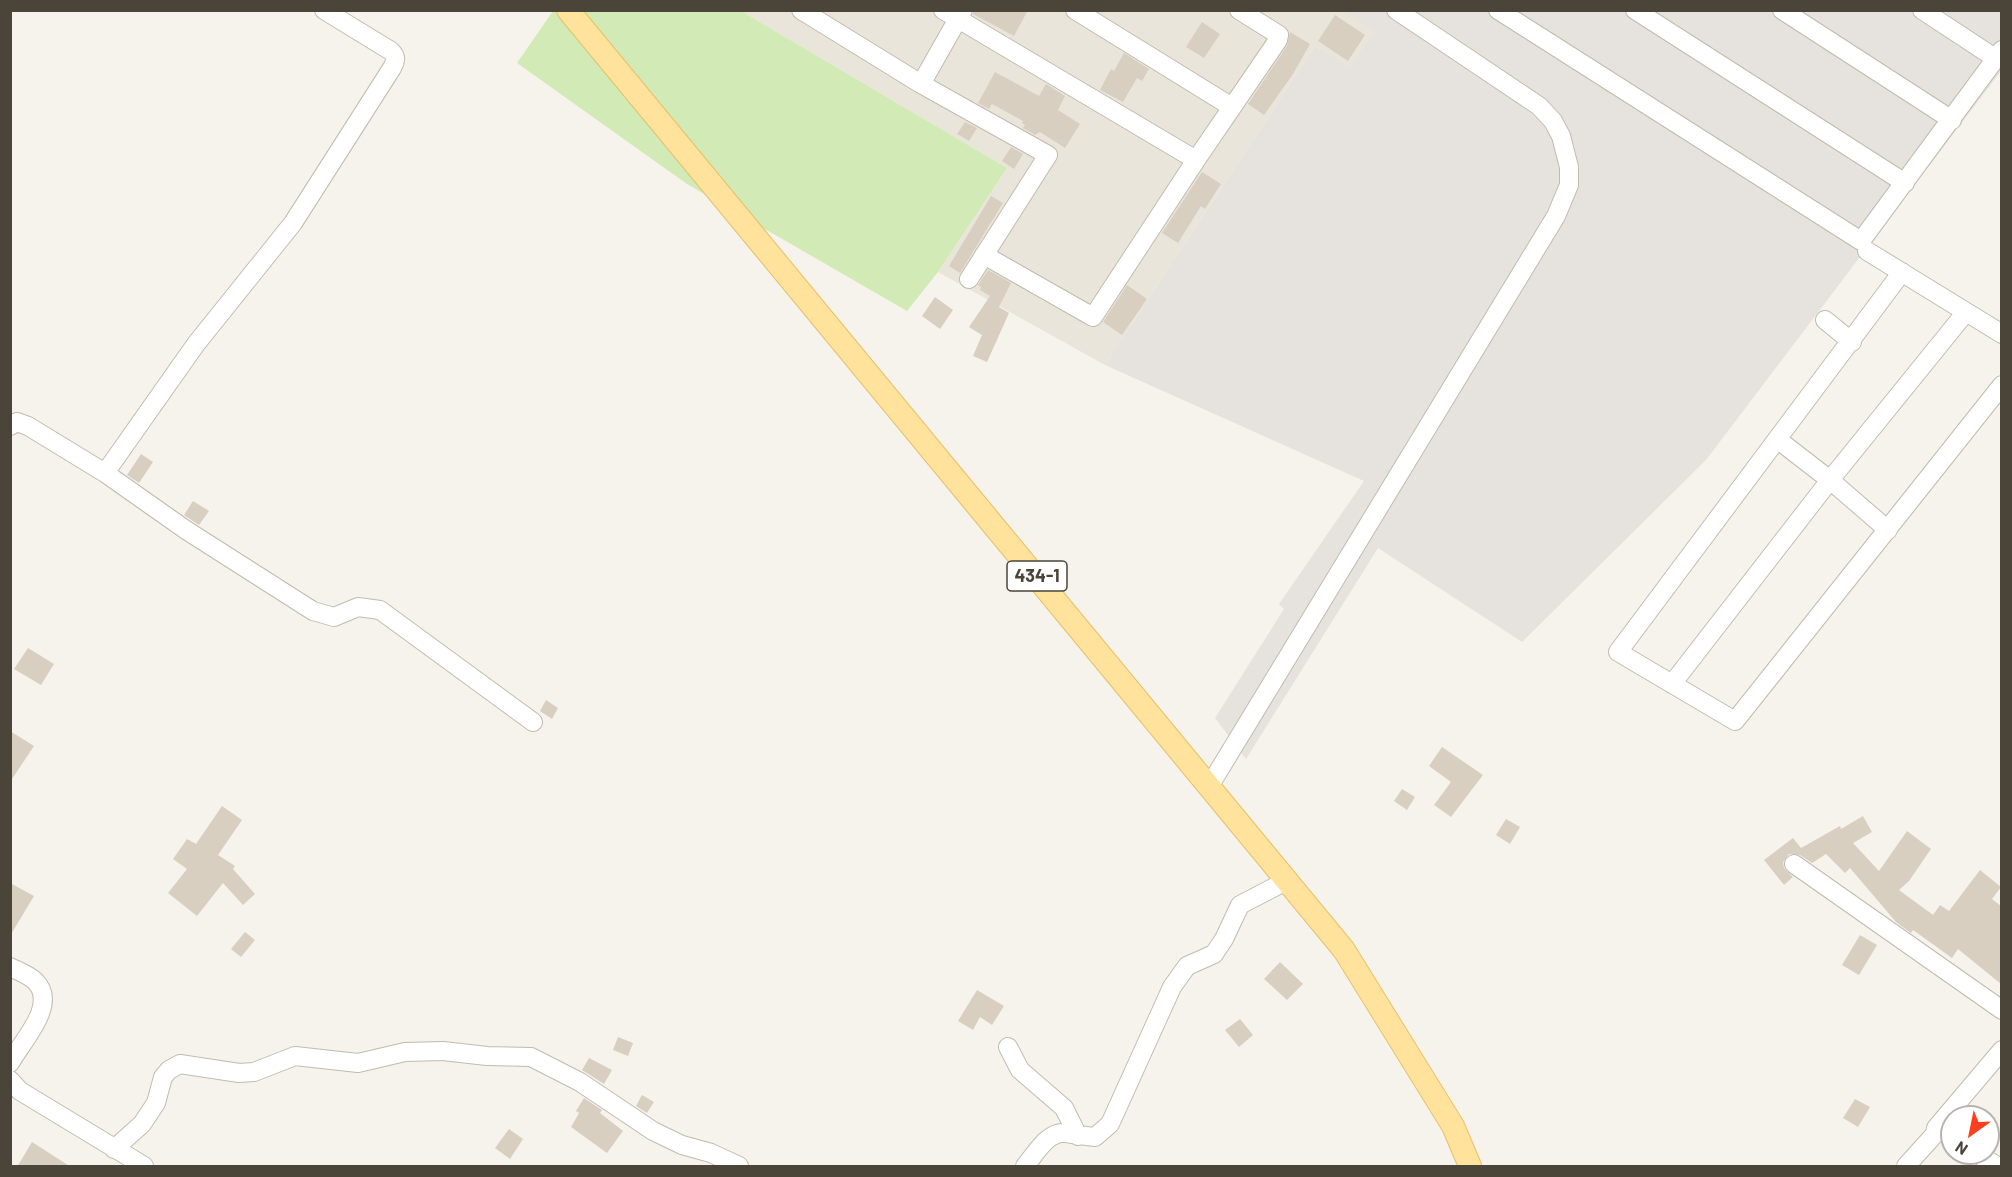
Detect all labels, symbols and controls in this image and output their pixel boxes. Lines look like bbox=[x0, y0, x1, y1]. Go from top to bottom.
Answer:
road number: 434-1 bbox=[1007, 561, 1067, 591]
north arrow bbox=[1940, 1105, 2000, 1165]
text: N bbox=[1951, 1138, 1971, 1160]

